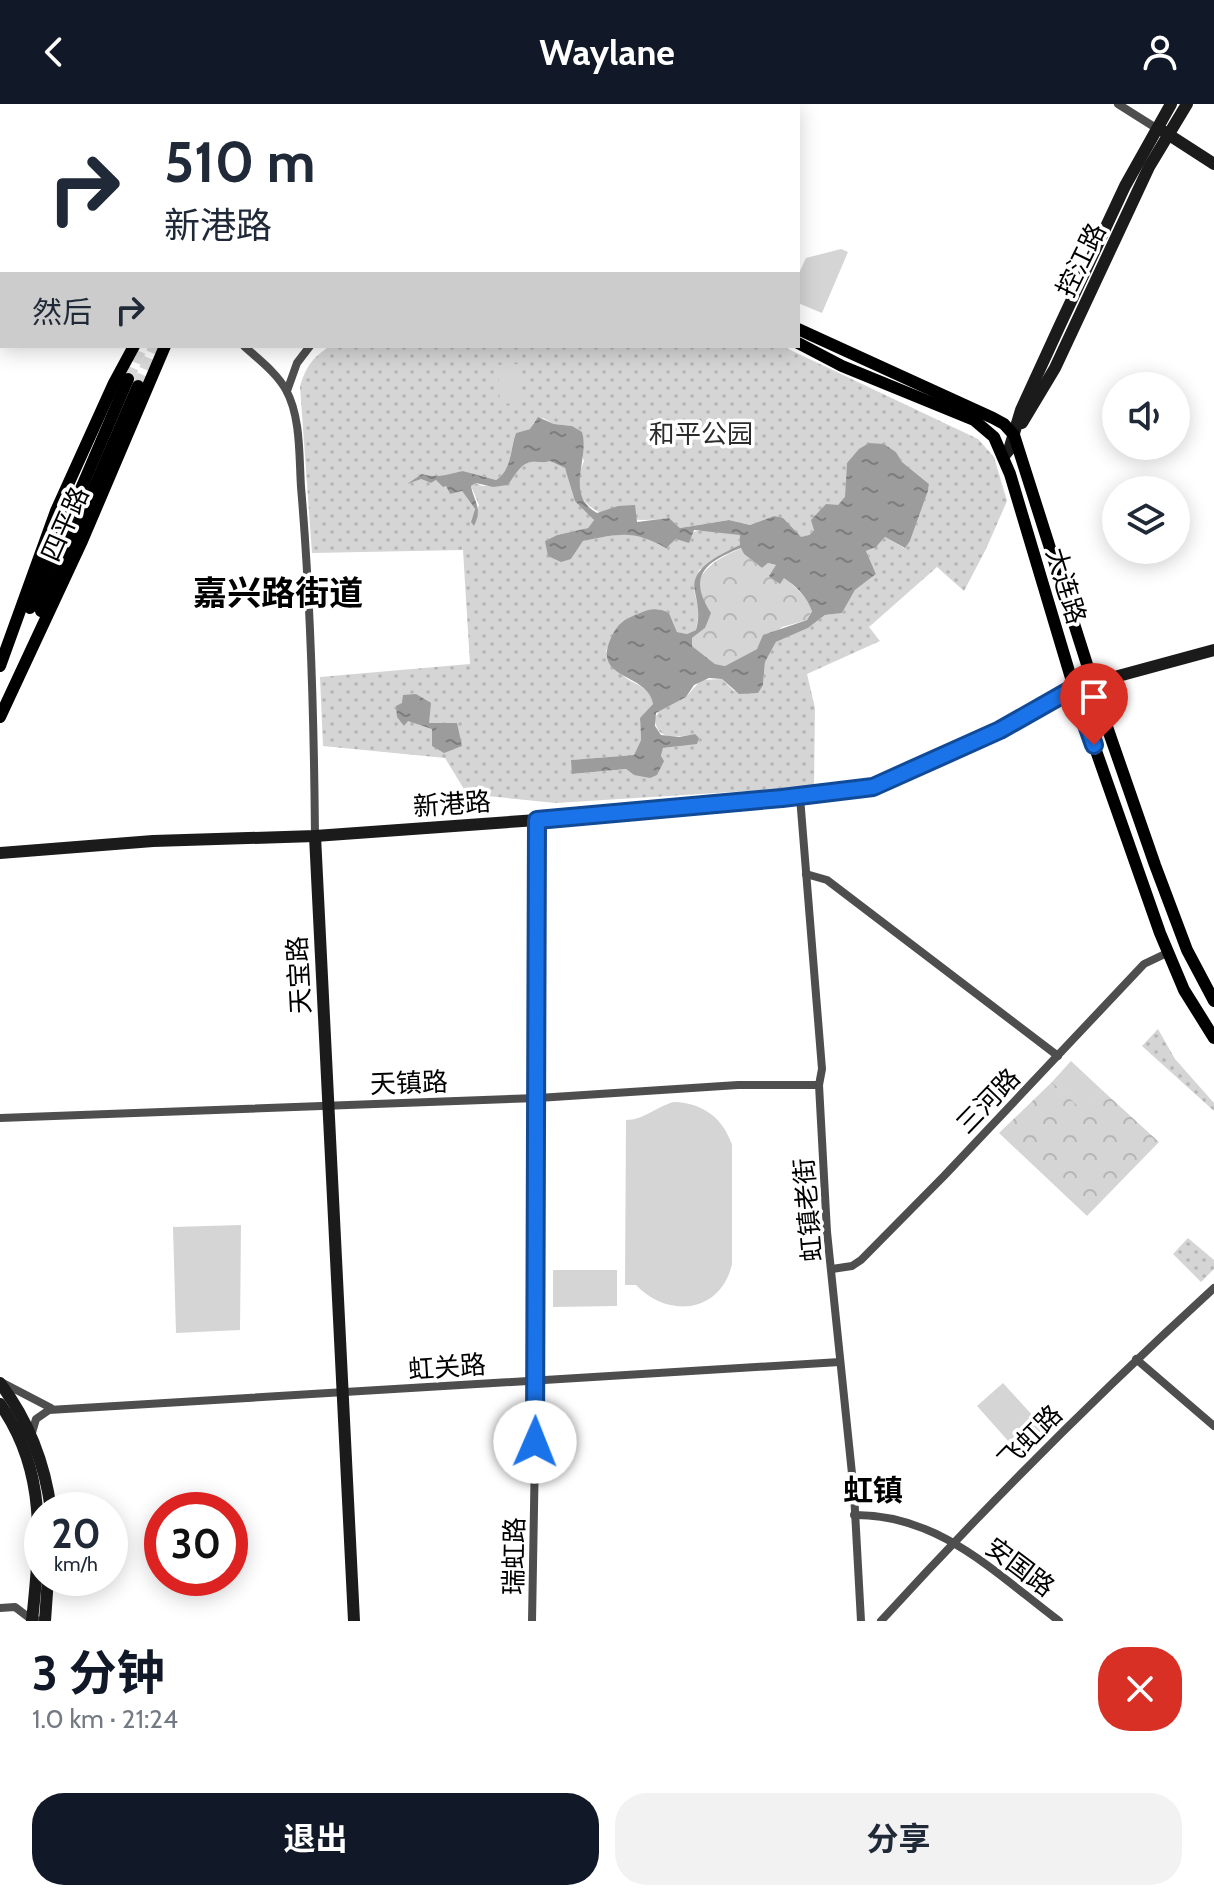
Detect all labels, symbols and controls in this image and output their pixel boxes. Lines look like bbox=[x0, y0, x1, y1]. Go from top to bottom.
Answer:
icon: back bbox=[32, 30, 76, 74]
text: Waylane bbox=[539, 30, 675, 74]
icon: person bbox=[1138, 30, 1182, 74]
text: 510 m bbox=[164, 128, 316, 196]
icon: right bbox=[32, 136, 136, 240]
text: 新港路 bbox=[164, 203, 272, 247]
street label: 控江路 bbox=[1050, 218, 1112, 302]
icon: right bbox=[108, 288, 152, 332]
text: 然后 bbox=[32, 294, 92, 331]
map controls bbox=[1102, 372, 1190, 564]
button: sound bbox=[1102, 372, 1190, 460]
park label: 和平公园 bbox=[649, 418, 753, 450]
button: layers bbox=[1102, 476, 1190, 564]
street label: 四平路 bbox=[35, 482, 95, 566]
street label: 大连路 bbox=[1039, 544, 1093, 628]
district label: 嘉兴路街道 bbox=[193, 572, 363, 614]
pin bbox=[1060, 663, 1128, 745]
icon: arrive bbox=[1072, 675, 1116, 719]
street label: 新港路 bbox=[412, 785, 492, 823]
street label: 天宝路 bbox=[281, 935, 317, 1015]
street label: 三河路 bbox=[949, 1062, 1027, 1140]
street label: 天镇路 bbox=[369, 1066, 449, 1100]
street label: 虹镇老街 bbox=[788, 1157, 828, 1263]
street label: 虹关路 bbox=[407, 1348, 487, 1386]
street label: 飞虹路 bbox=[991, 1398, 1069, 1476]
position arrow bbox=[493, 1400, 577, 1484]
district label: 虹镇 bbox=[843, 1472, 903, 1509]
speed limit sign: 30 bbox=[144, 1492, 248, 1596]
text: 20 bbox=[51, 1509, 101, 1558]
street label: 瑞虹路 bbox=[497, 1517, 531, 1595]
street label: 安国路 bbox=[979, 1531, 1061, 1603]
text: km/h bbox=[54, 1552, 98, 1576]
text: 3 分钟 bbox=[32, 1644, 165, 1702]
button: close bbox=[1098, 1647, 1182, 1731]
text: 1.0 km · 21:24 bbox=[32, 1703, 178, 1735]
button: 退出 bbox=[32, 1793, 599, 1885]
button: 分享 bbox=[615, 1793, 1182, 1885]

